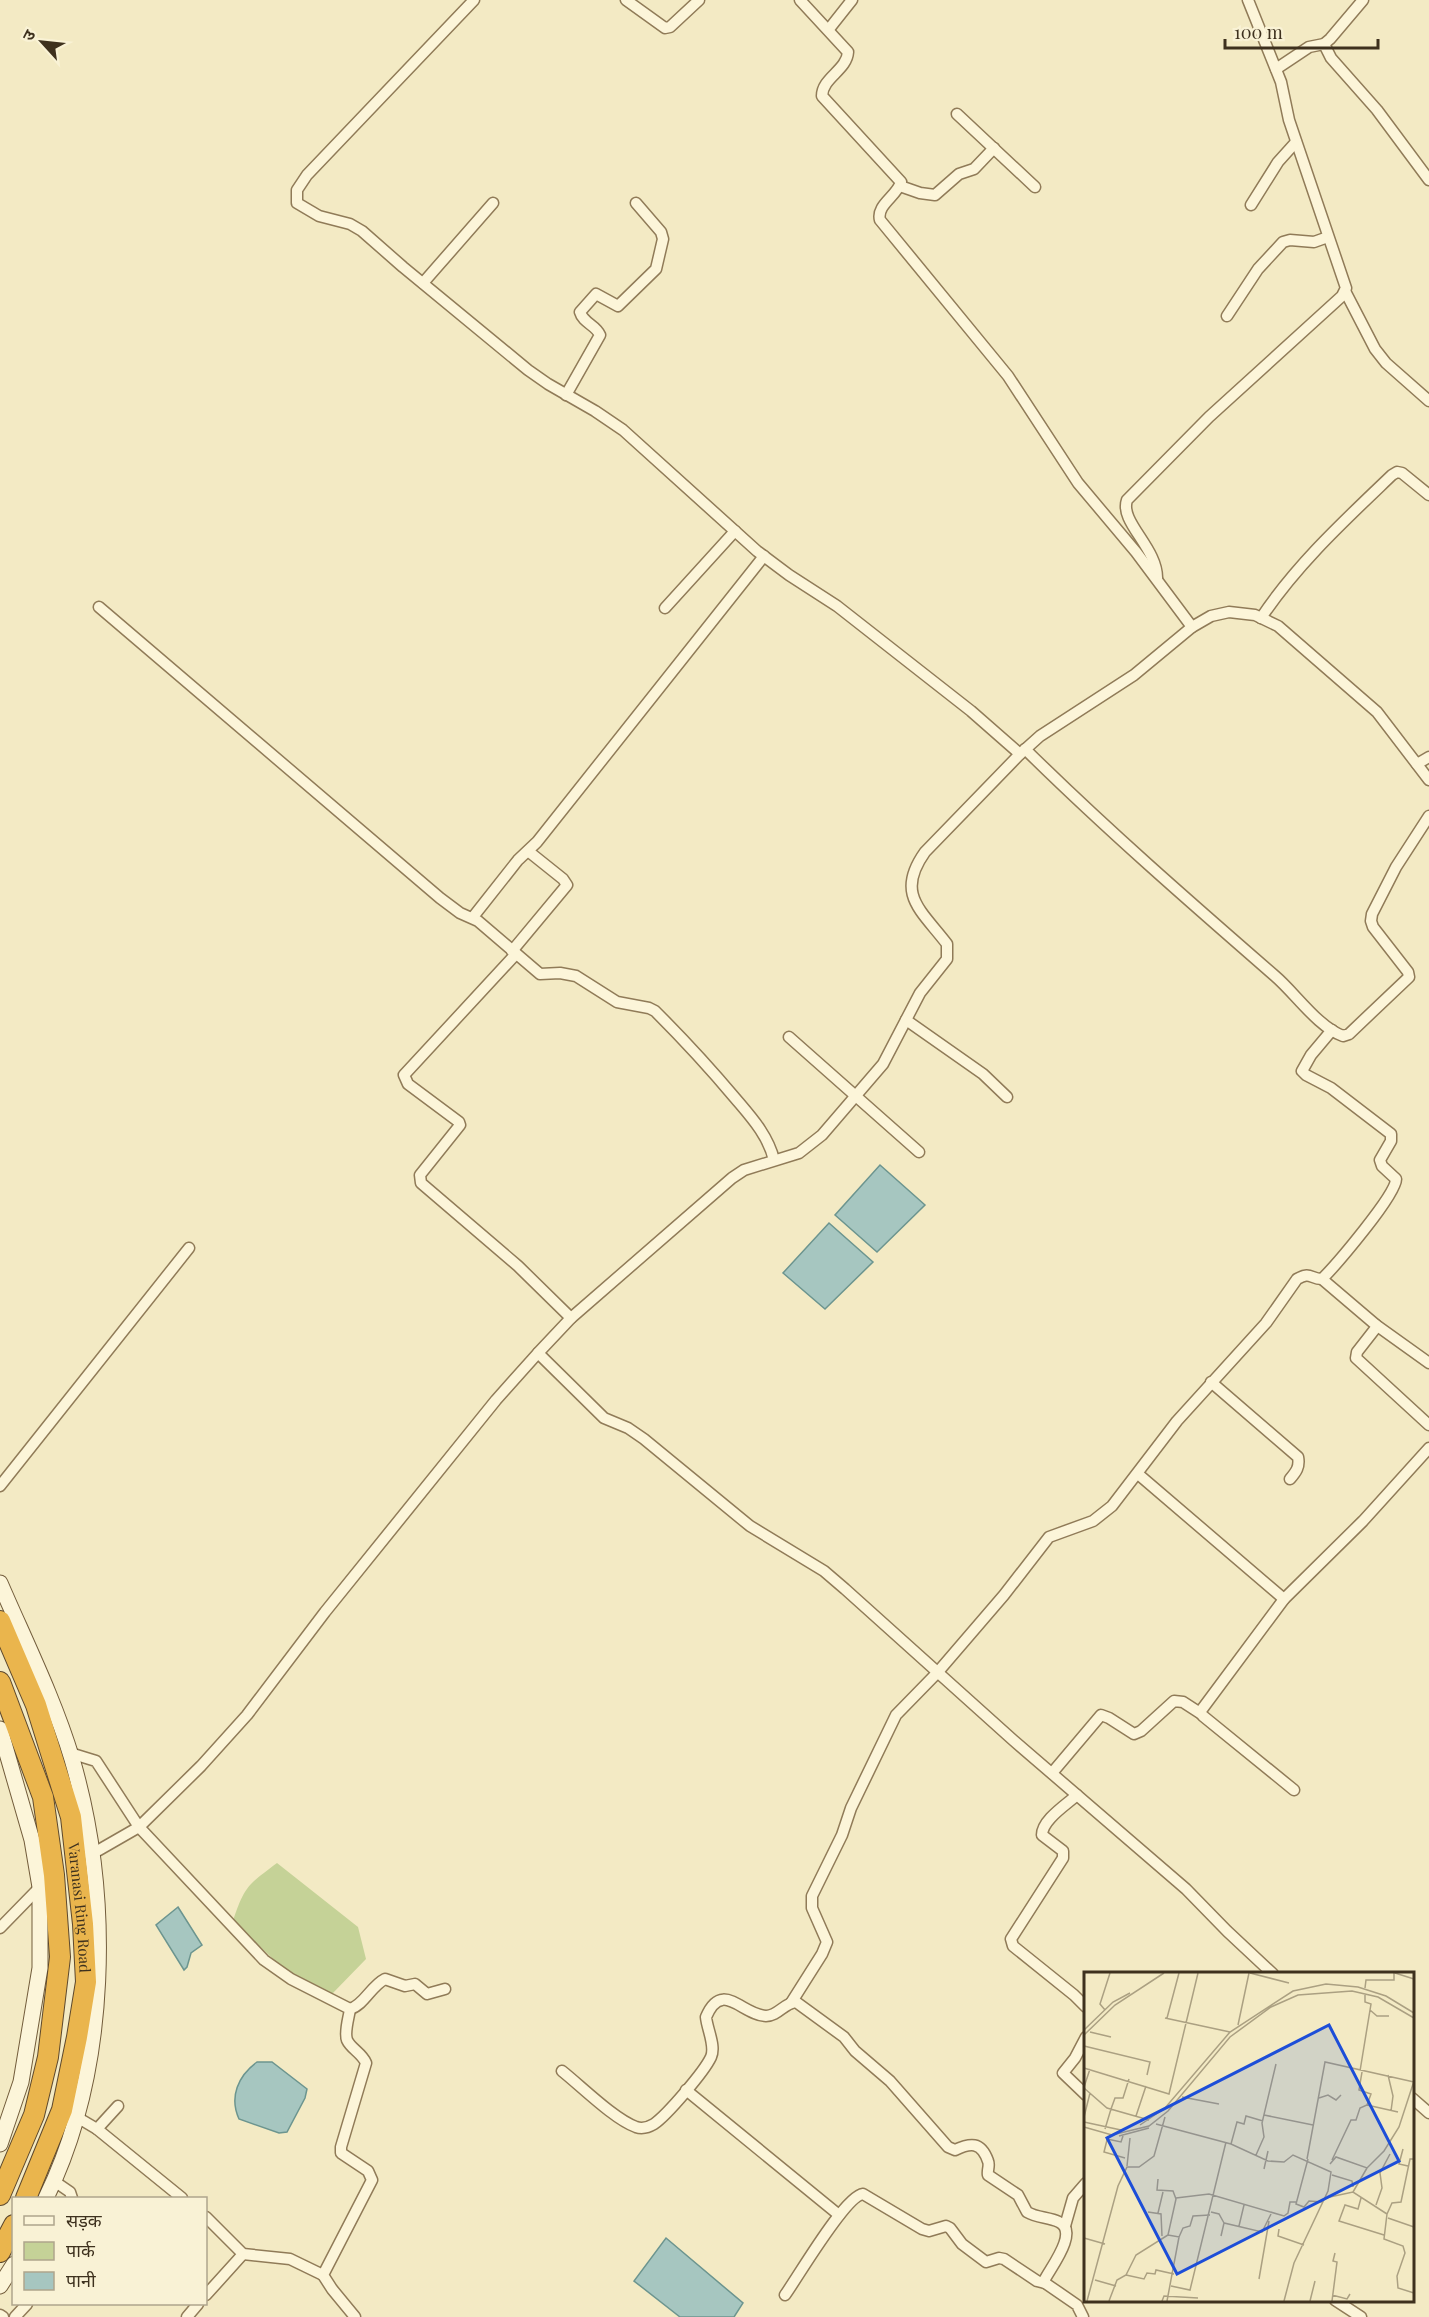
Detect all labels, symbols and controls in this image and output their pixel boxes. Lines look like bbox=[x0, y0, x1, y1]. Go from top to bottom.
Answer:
north arrow bbox=[12, 12, 72, 72]
scale bar bbox=[1225, 12, 1378, 50]
text: 100 m bbox=[1234, 20, 1283, 44]
text: उ bbox=[17, 25, 40, 44]
street label: Varanasi Ring Road bbox=[64, 1841, 96, 1973]
inset map bbox=[1084, 1972, 1414, 2302]
legend bbox=[12, 2197, 207, 2305]
text: सड़क bbox=[66, 2208, 103, 2232]
text: पार्क bbox=[66, 2238, 96, 2262]
text: पानी bbox=[66, 2268, 96, 2292]

